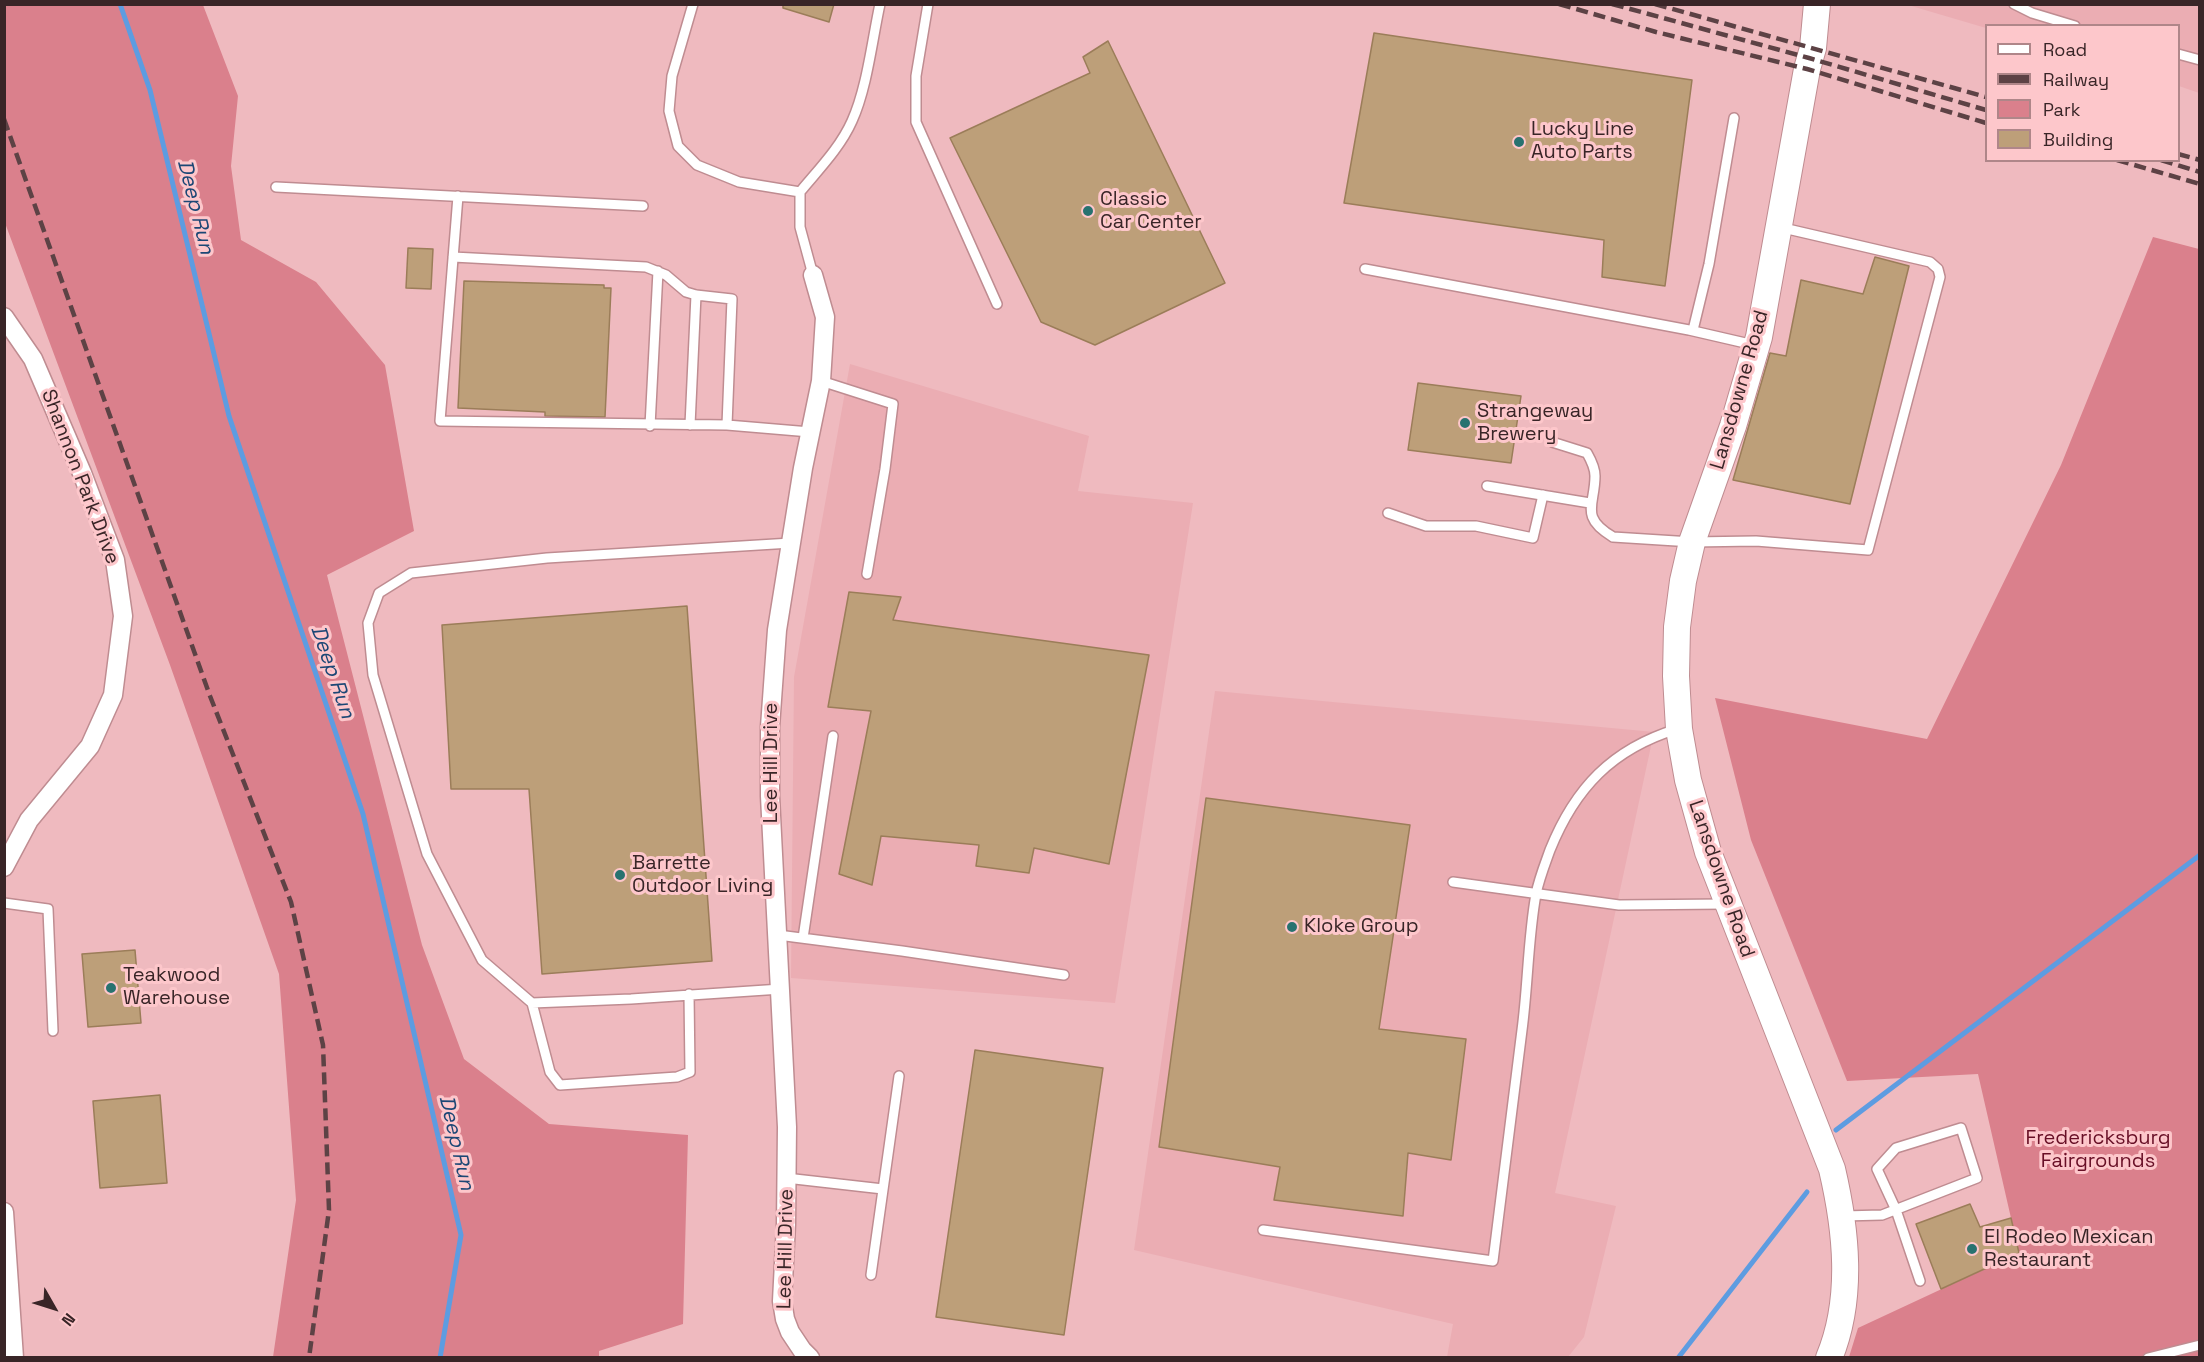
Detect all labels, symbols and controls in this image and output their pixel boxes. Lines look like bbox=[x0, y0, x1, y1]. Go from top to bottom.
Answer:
legend bbox=[1985, 24, 2180, 162]
text: Road bbox=[2043, 38, 2087, 61]
text: Railway bbox=[2043, 68, 2109, 91]
text: Park bbox=[2043, 98, 2080, 121]
place label: Lucky Line Auto Parts bbox=[1531, 118, 1634, 165]
text: Building bbox=[2043, 128, 2113, 151]
marker: Lucky Line Auto Parts bbox=[1512, 135, 1526, 149]
water label: Deep Run bbox=[171, 157, 219, 257]
place label: Classic Car Center bbox=[1100, 188, 1202, 235]
marker: Classic Car Center bbox=[1081, 204, 1095, 218]
street label: Lansdowne Road bbox=[1706, 308, 1774, 472]
street label: Shannon Park Drive bbox=[36, 386, 124, 568]
place label: Strangeway Brewery bbox=[1477, 400, 1593, 447]
marker: Strangeway Brewery bbox=[1458, 416, 1472, 430]
water label: Deep Run bbox=[304, 622, 360, 722]
street label: Lee Hill Drive bbox=[760, 703, 784, 823]
street label: Lansdowne Road bbox=[1683, 797, 1759, 961]
place label: Barrette Outdoor Living bbox=[632, 852, 773, 899]
marker: Barrette Outdoor Living bbox=[613, 868, 627, 882]
place label: Kloke Group bbox=[1304, 915, 1419, 939]
marker: Kloke Group bbox=[1285, 920, 1299, 934]
place label: Teakwood Warehouse bbox=[123, 964, 230, 1011]
marker: Teakwood Warehouse bbox=[104, 981, 118, 995]
water label: Deep Run bbox=[433, 1093, 479, 1193]
park label: Fredericksburg Fairgrounds bbox=[2025, 1127, 2171, 1174]
street label: Lee Hill Drive bbox=[773, 1189, 799, 1309]
place label: El Rodeo Mexican Restaurant bbox=[1984, 1226, 2153, 1273]
marker: El Rodeo Mexican Restaurant bbox=[1965, 1242, 1979, 1256]
north arrow bbox=[24, 1278, 84, 1338]
text: N bbox=[57, 1309, 80, 1330]

